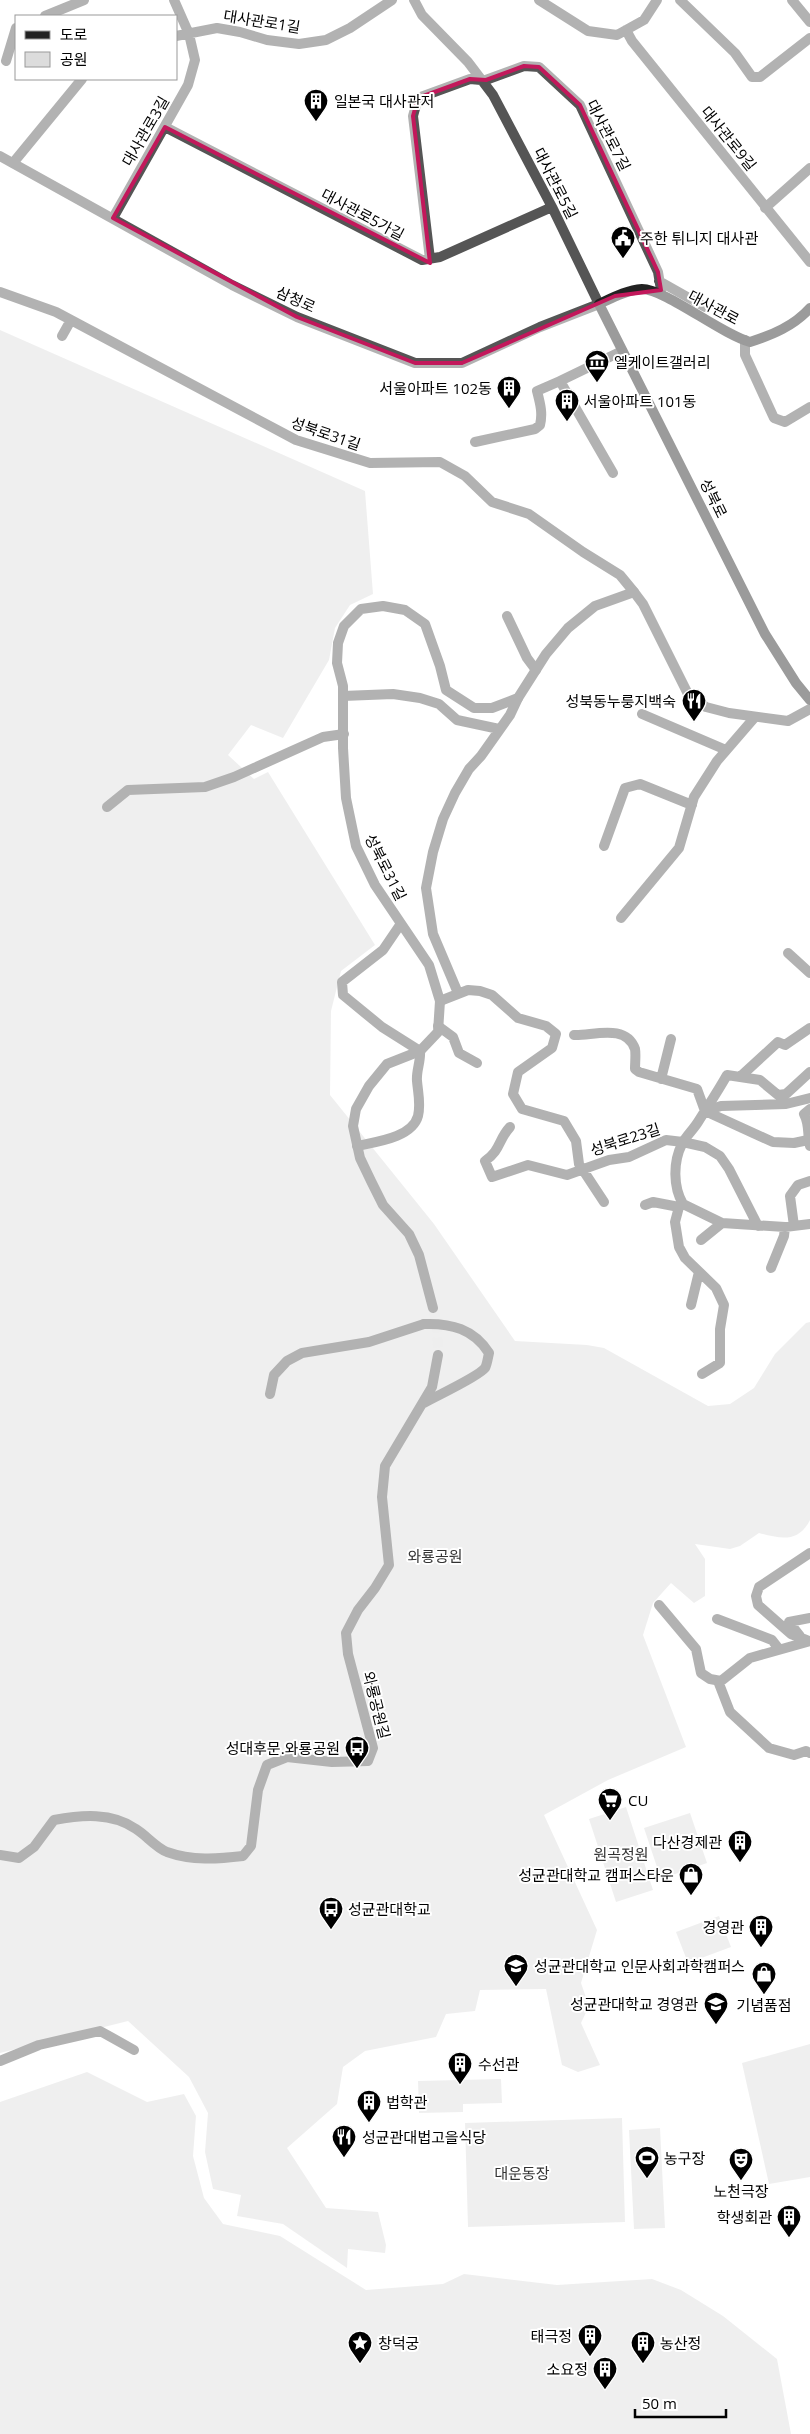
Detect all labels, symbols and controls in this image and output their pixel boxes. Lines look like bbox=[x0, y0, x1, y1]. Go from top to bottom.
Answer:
street label: 대사관로1길 bbox=[222, 5, 302, 37]
legend bbox=[15, 15, 178, 80]
text: 도로 bbox=[60, 24, 88, 44]
text: 공원 bbox=[60, 49, 88, 69]
building icon: 일본국 대사관저 bbox=[303, 88, 329, 122]
place label: 일본국 대사관저 bbox=[334, 91, 435, 111]
street label: 대사관로3길 bbox=[117, 92, 173, 170]
street label: 대사관로7길 bbox=[582, 96, 636, 174]
street label: 대사관로9길 bbox=[697, 102, 761, 174]
street label: 대사관로5길 bbox=[529, 144, 583, 222]
street label: 대사관로5가길 bbox=[318, 184, 408, 244]
public building icon: 주한 튀니지 대사관 bbox=[610, 225, 636, 259]
place label: 주한 튀니지 대사관 bbox=[640, 228, 758, 248]
street label: 삼청로 bbox=[273, 281, 319, 317]
street label: 대사관로 bbox=[685, 285, 743, 329]
museum icon: 엘케이트갤러리 bbox=[584, 349, 610, 383]
place label: 엘케이트갤러리 bbox=[614, 352, 711, 372]
building icon: 서울아파트 102동 bbox=[496, 375, 522, 409]
place label: 서울아파트 102동 bbox=[380, 378, 492, 398]
building icon: 서울아파트 101동 bbox=[554, 388, 580, 422]
place label: 서울아파트 101동 bbox=[584, 391, 696, 411]
street label: 성북로31길 bbox=[289, 412, 363, 454]
street label: 성북로 bbox=[696, 475, 732, 521]
restaurant icon: 성북동누룽지백숙 bbox=[681, 688, 707, 722]
place label: 성북동누룽지백숙 bbox=[566, 691, 676, 711]
street label: 성북로31길 bbox=[361, 830, 411, 904]
street label: 성북로23길 bbox=[588, 1118, 662, 1160]
park label: 와룡공원 bbox=[407, 1546, 463, 1566]
street label: 와룡공원길 bbox=[359, 1669, 395, 1741]
bus stop icon: 성대후문.와룡공원 bbox=[344, 1735, 370, 1769]
place label: 성대후문.와룡공원 bbox=[226, 1738, 340, 1758]
supermarket icon: CU bbox=[597, 1787, 623, 1821]
place label: CU bbox=[628, 1790, 648, 1810]
building icon: 다산경제관 bbox=[727, 1829, 753, 1863]
place label: 다산경제관 bbox=[653, 1832, 722, 1852]
park label: 원곡정원 bbox=[593, 1844, 649, 1864]
shop icon: 성균관대학교 캠퍼스타운 bbox=[678, 1862, 704, 1896]
place label: 성균관대학교 캠퍼스타운 bbox=[518, 1865, 674, 1885]
bus stop icon: 성균관대학교 bbox=[318, 1896, 344, 1930]
place label: 성균관대학교 bbox=[348, 1899, 431, 1919]
building icon: 경영관 bbox=[748, 1914, 774, 1948]
place label: 경영관 bbox=[703, 1917, 744, 1937]
school or university icon: 성균관대학교 인문사회과학캠퍼스 bbox=[503, 1953, 529, 1987]
place label: 성균관대학교 인문사회과학캠퍼스 bbox=[534, 1956, 745, 1976]
shop icon: 기념품점 bbox=[751, 1961, 777, 1995]
school or university icon: 성균관대학교 경영관 bbox=[703, 1991, 729, 2025]
place label: 성균관대학교 경영관 bbox=[570, 1994, 698, 2014]
place label: 기념품점 bbox=[736, 1995, 792, 2015]
building icon: 수선관 bbox=[447, 2051, 473, 2085]
place label: 수선관 bbox=[478, 2054, 520, 2074]
building icon: 법학관 bbox=[356, 2089, 382, 2123]
place label: 법학관 bbox=[386, 2092, 428, 2112]
restaurant icon: 성균관대법고을식당 bbox=[331, 2124, 357, 2158]
place label: 성균관대법고을식당 bbox=[362, 2127, 486, 2147]
sports icon: 농구장 bbox=[634, 2145, 660, 2179]
theatre icon: 노천극장 bbox=[728, 2147, 754, 2181]
place label: 농구장 bbox=[664, 2148, 706, 2168]
park label: 대운동장 bbox=[494, 2163, 550, 2183]
place label: 노천극장 bbox=[713, 2181, 769, 2201]
building icon: 학생회관 bbox=[776, 2204, 802, 2238]
place label: 학생회관 bbox=[717, 2207, 772, 2227]
building icon: 태극정 bbox=[577, 2323, 603, 2357]
place label: 태극정 bbox=[531, 2326, 572, 2346]
place icon: 창덕궁 bbox=[347, 2330, 373, 2364]
building icon: 농산정 bbox=[630, 2330, 656, 2364]
place label: 창덕궁 bbox=[378, 2333, 419, 2353]
place label: 농산정 bbox=[660, 2333, 701, 2353]
building icon: 소요정 bbox=[592, 2356, 618, 2390]
place label: 소요정 bbox=[547, 2359, 588, 2379]
scale bar bbox=[635, 2386, 726, 2418]
text: 50 m bbox=[642, 2393, 677, 2413]

